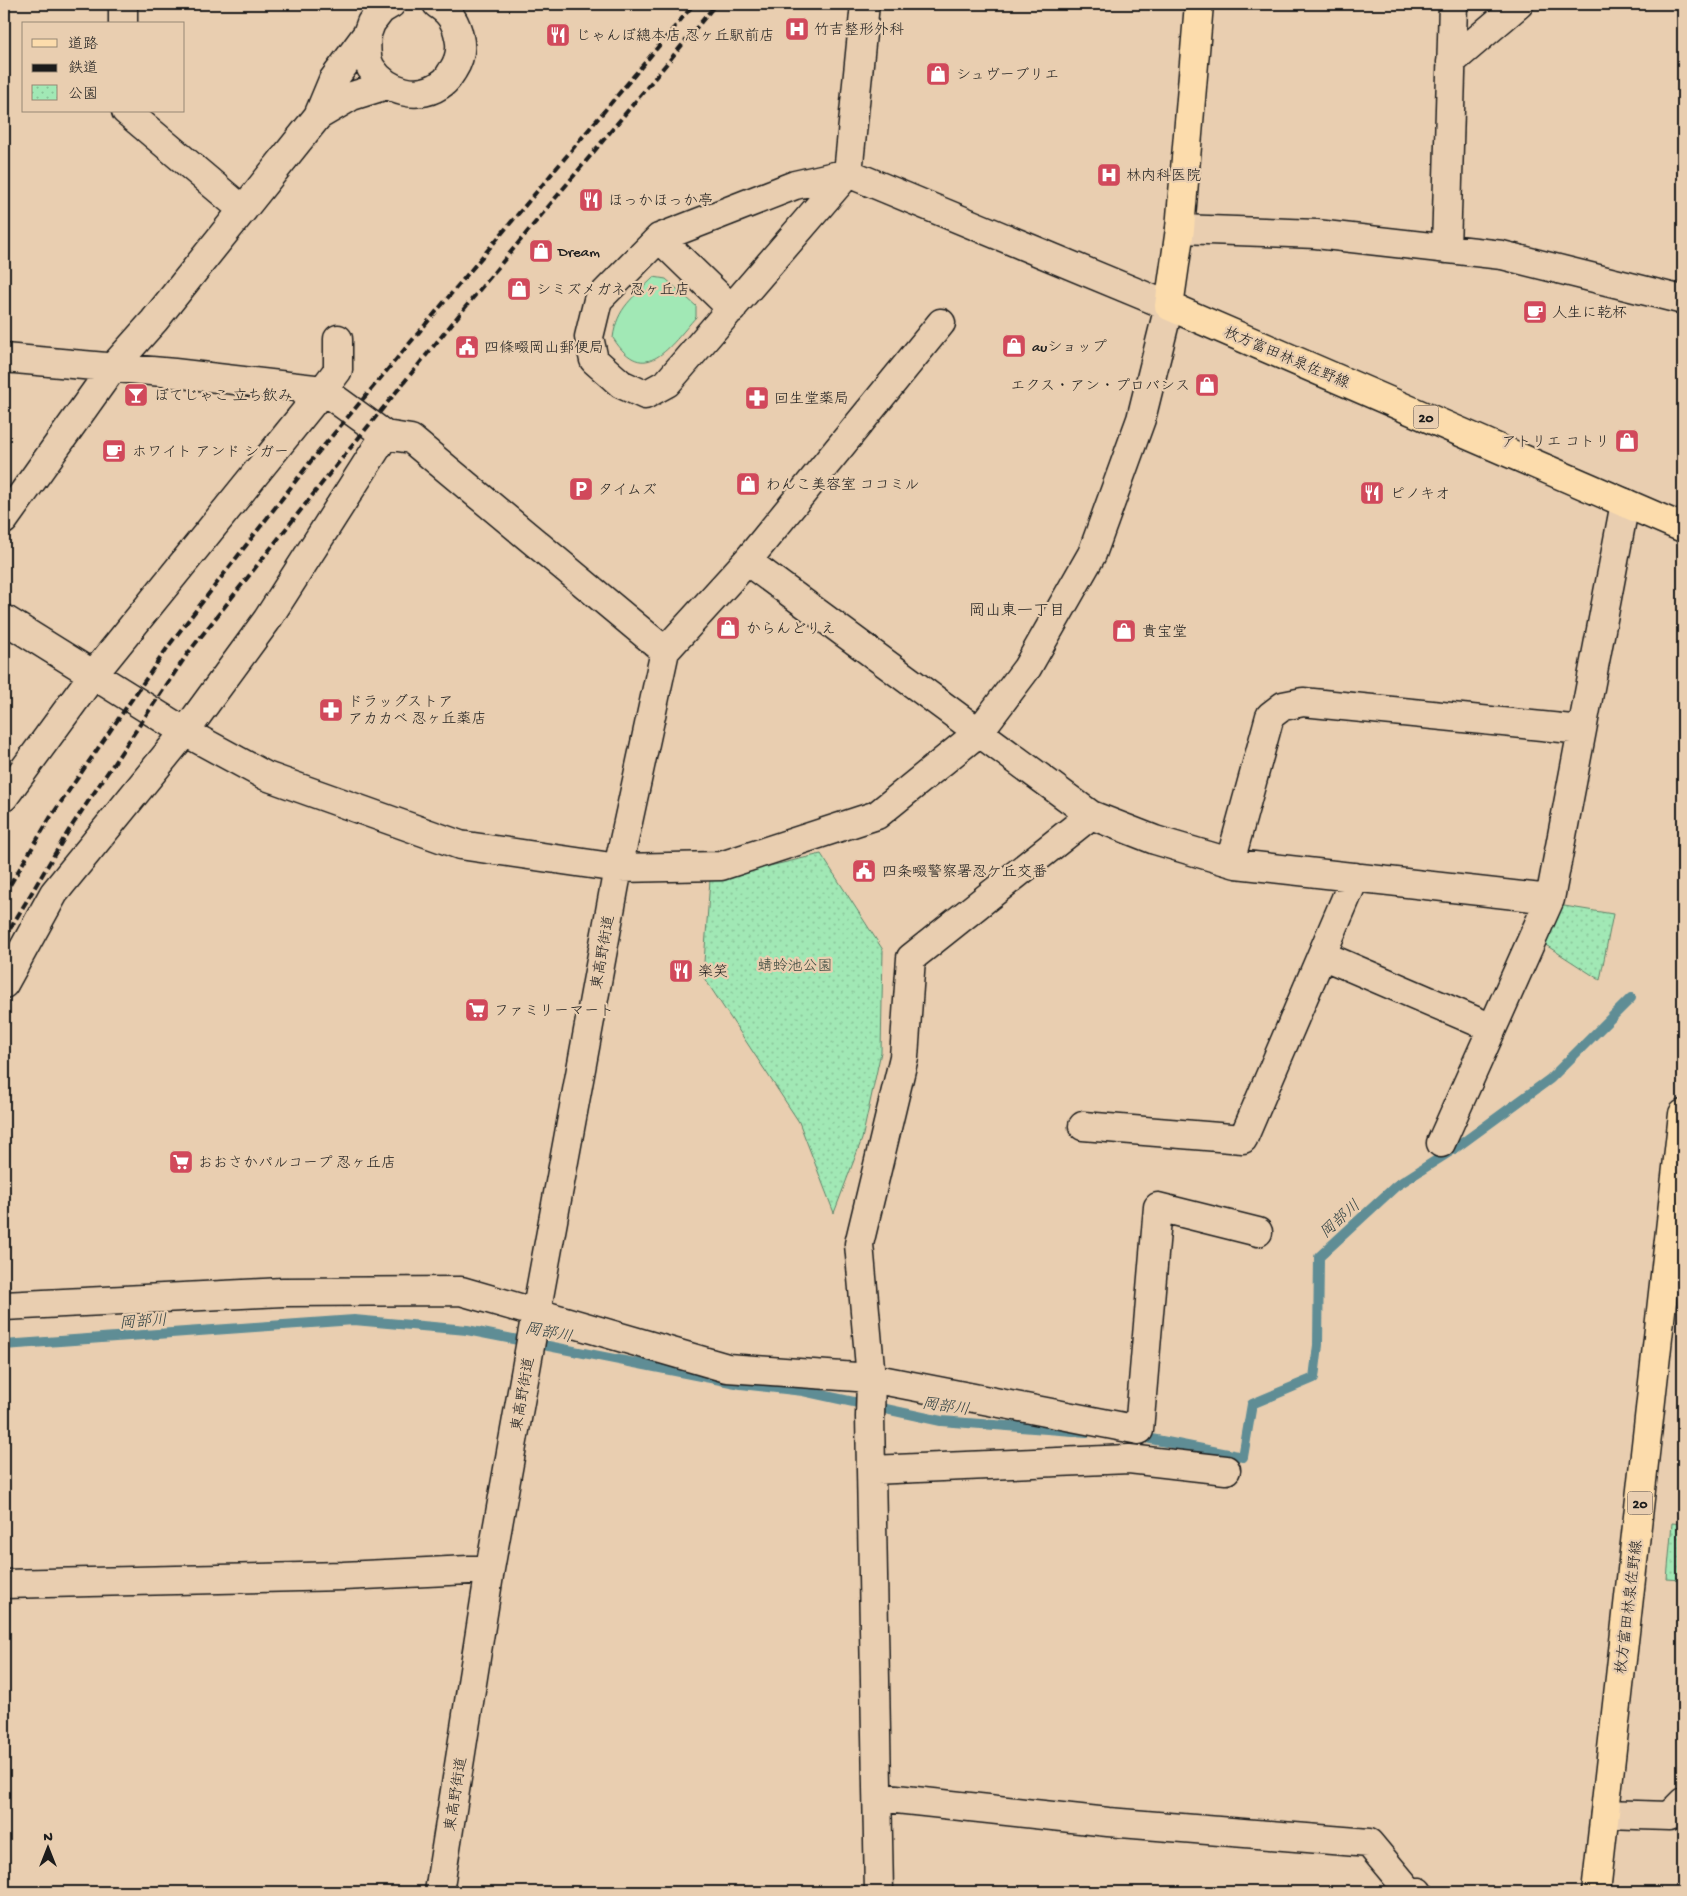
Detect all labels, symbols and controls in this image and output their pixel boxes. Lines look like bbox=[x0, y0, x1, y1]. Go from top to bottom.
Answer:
hospital icon: 竹吉整形外科 bbox=[784, 16, 810, 42]
place label: 竹吉整形外科 bbox=[814, 21, 904, 40]
legend bbox=[22, 22, 185, 112]
restaurant icon: じゃんぼ總本店 忍ヶ丘駅前店 bbox=[545, 22, 571, 48]
place label: じゃんぼ總本店 忍ヶ丘駅前店 bbox=[576, 27, 775, 46]
text: 道路 bbox=[68, 36, 98, 54]
text: 鉄道 bbox=[68, 60, 98, 78]
shop icon: シュヴーブリエ bbox=[925, 61, 951, 87]
place label: シュヴーブリエ bbox=[956, 67, 1059, 85]
text: 公園 bbox=[68, 86, 98, 104]
hospital icon: 林内科医院 bbox=[1096, 162, 1122, 188]
place label: 林内科医院 bbox=[1126, 167, 1201, 186]
restaurant icon: ほっかほっか亭 bbox=[578, 187, 604, 213]
place label: ほっかほっか亭 bbox=[608, 192, 713, 211]
shop icon: Dream bbox=[528, 238, 554, 264]
place label: Dream bbox=[557, 244, 600, 262]
shop icon: シミズメガネ 忍ヶ丘店 bbox=[506, 276, 532, 302]
place label: シミズメガネ 忍ヶ丘店 bbox=[536, 281, 690, 300]
cafe icon: 人生に乾杯 bbox=[1522, 299, 1548, 325]
place label: 人生に乾杯 bbox=[1552, 305, 1627, 323]
street label: 枚方富田林泉佐野線 bbox=[1221, 323, 1352, 394]
shop icon: auショップ bbox=[1001, 333, 1027, 359]
public building icon: 四條畷岡山郵便局 bbox=[454, 334, 480, 360]
place label: auショップ bbox=[1032, 339, 1107, 357]
place label: 四條畷岡山郵便局 bbox=[484, 340, 604, 358]
shop icon: エクス・アン・プロバンス bbox=[1194, 372, 1220, 398]
place label: エクス・アン・プロバンス bbox=[1010, 378, 1190, 396]
bar icon: ぼてじゃこ 立ち飲み bbox=[123, 382, 149, 408]
pharmacy icon: 回生堂薬局 bbox=[744, 385, 770, 411]
place label: ぼてじゃこ 立ち飲み bbox=[154, 387, 293, 406]
place label: 回生堂薬局 bbox=[774, 390, 849, 409]
road number: 20 bbox=[1414, 406, 1438, 428]
shop icon: アトリエ コトリ bbox=[1614, 428, 1640, 454]
place label: アトリエ コトリ bbox=[1501, 434, 1610, 452]
cafe icon: ホワイト アンド シガー bbox=[101, 438, 127, 464]
place label: ホワイト アンド シガー bbox=[132, 444, 289, 462]
shop icon: わんこ美容室 ココミル bbox=[735, 471, 761, 497]
parking icon: タイムズ bbox=[568, 476, 594, 502]
place label: わんこ美容室 ココミル bbox=[766, 476, 919, 495]
restaurant icon: ピノキオ bbox=[1359, 480, 1385, 506]
place label: タイムズ bbox=[598, 482, 657, 500]
place label: ピノキオ bbox=[1390, 486, 1450, 504]
district label: 岡山東一丁目 bbox=[969, 601, 1065, 622]
shop icon: からんどりえ bbox=[715, 615, 741, 641]
shop icon: 貴宝堂 bbox=[1111, 618, 1137, 644]
place label: からんどりえ bbox=[746, 621, 836, 639]
place label: 貴宝堂 bbox=[1142, 623, 1187, 642]
place label: ドラッグストア アカカベ 忍ヶ丘薬店 bbox=[348, 693, 487, 729]
pharmacy icon: ドラッグストア アカカベ 忍ヶ丘薬店 bbox=[318, 697, 344, 723]
public building icon: 四条畷警察署忍ケ丘交番 bbox=[851, 858, 877, 884]
place label: 四条畷警察署忍ケ丘交番 bbox=[882, 863, 1047, 882]
street label: 東高野街道 bbox=[588, 914, 619, 991]
park label: 蜻蛉池公園 bbox=[757, 957, 833, 976]
restaurant icon: 楽笑 bbox=[668, 958, 694, 984]
place label: 楽笑 bbox=[698, 963, 728, 982]
supermarket icon: ファミリーマート bbox=[464, 997, 490, 1023]
place label: ファミリーマート bbox=[494, 1003, 614, 1021]
supermarket icon: おおさかパルコープ 忍ヶ丘店 bbox=[168, 1149, 194, 1175]
place label: おおさかパルコープ 忍ヶ丘店 bbox=[198, 1154, 396, 1173]
water label: 岡部川 bbox=[1316, 1197, 1366, 1244]
water label: 岡部川 bbox=[119, 1311, 168, 1335]
water label: 岡部川 bbox=[523, 1320, 574, 1348]
street label: 東高野街道 bbox=[508, 1356, 539, 1433]
water label: 岡部川 bbox=[920, 1395, 971, 1421]
road number: 20 bbox=[1628, 1492, 1652, 1515]
street label: 枚方富田林泉佐野線 bbox=[1612, 1539, 1647, 1675]
street label: 東高野街道 bbox=[441, 1756, 472, 1833]
north arrow bbox=[22, 1824, 72, 1874]
text: N bbox=[43, 1829, 53, 1846]

